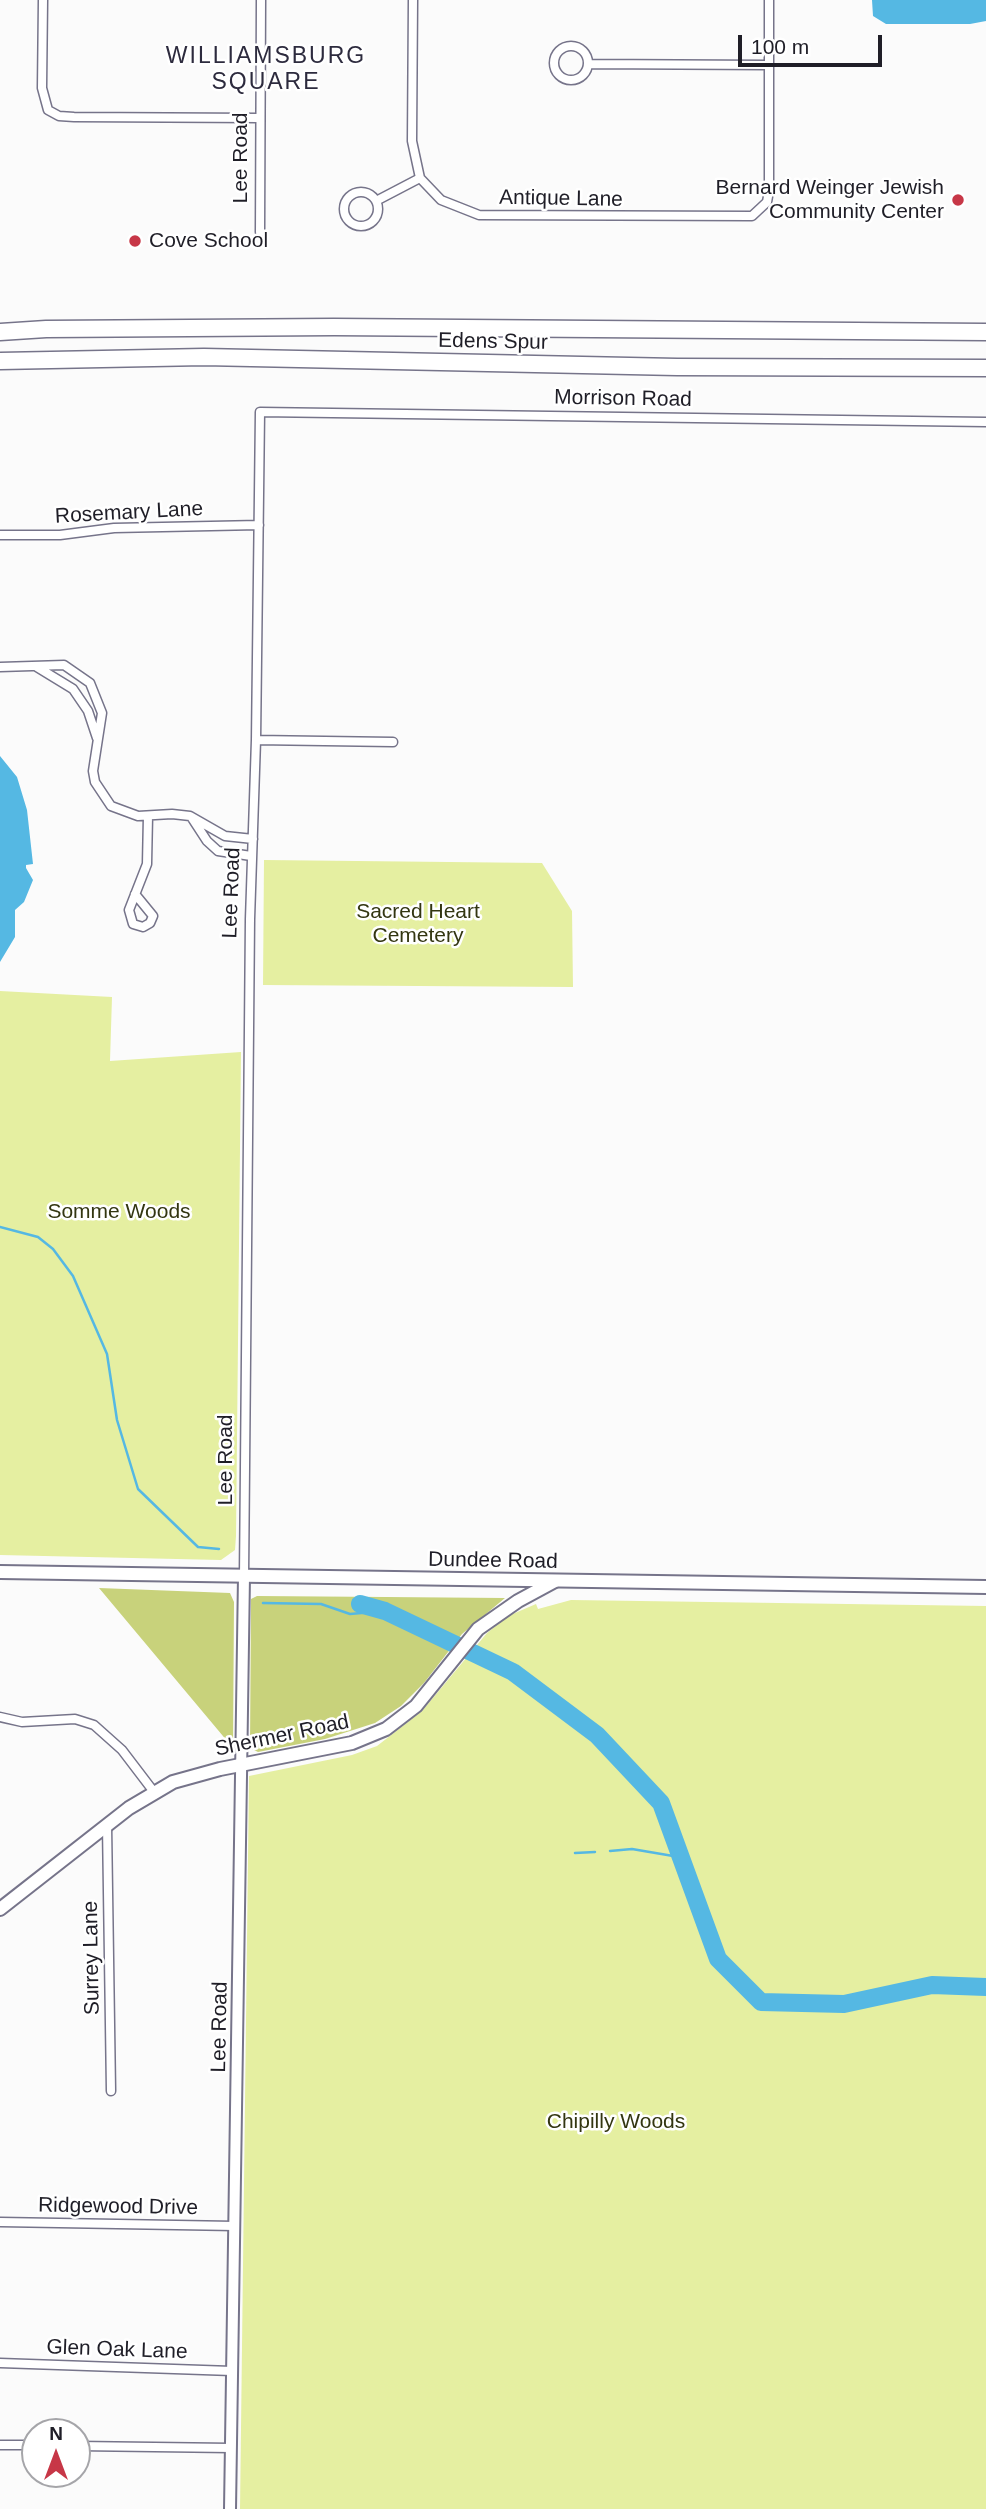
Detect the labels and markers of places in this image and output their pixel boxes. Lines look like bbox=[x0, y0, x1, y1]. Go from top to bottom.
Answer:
place label: Bernard Weinger Jewish Community Center bbox=[716, 175, 944, 225]
marker: Bernard Weinger Jewish Community Center bbox=[950, 192, 966, 208]
place label: Cove School bbox=[149, 228, 268, 254]
marker: Cove School bbox=[127, 233, 143, 249]

